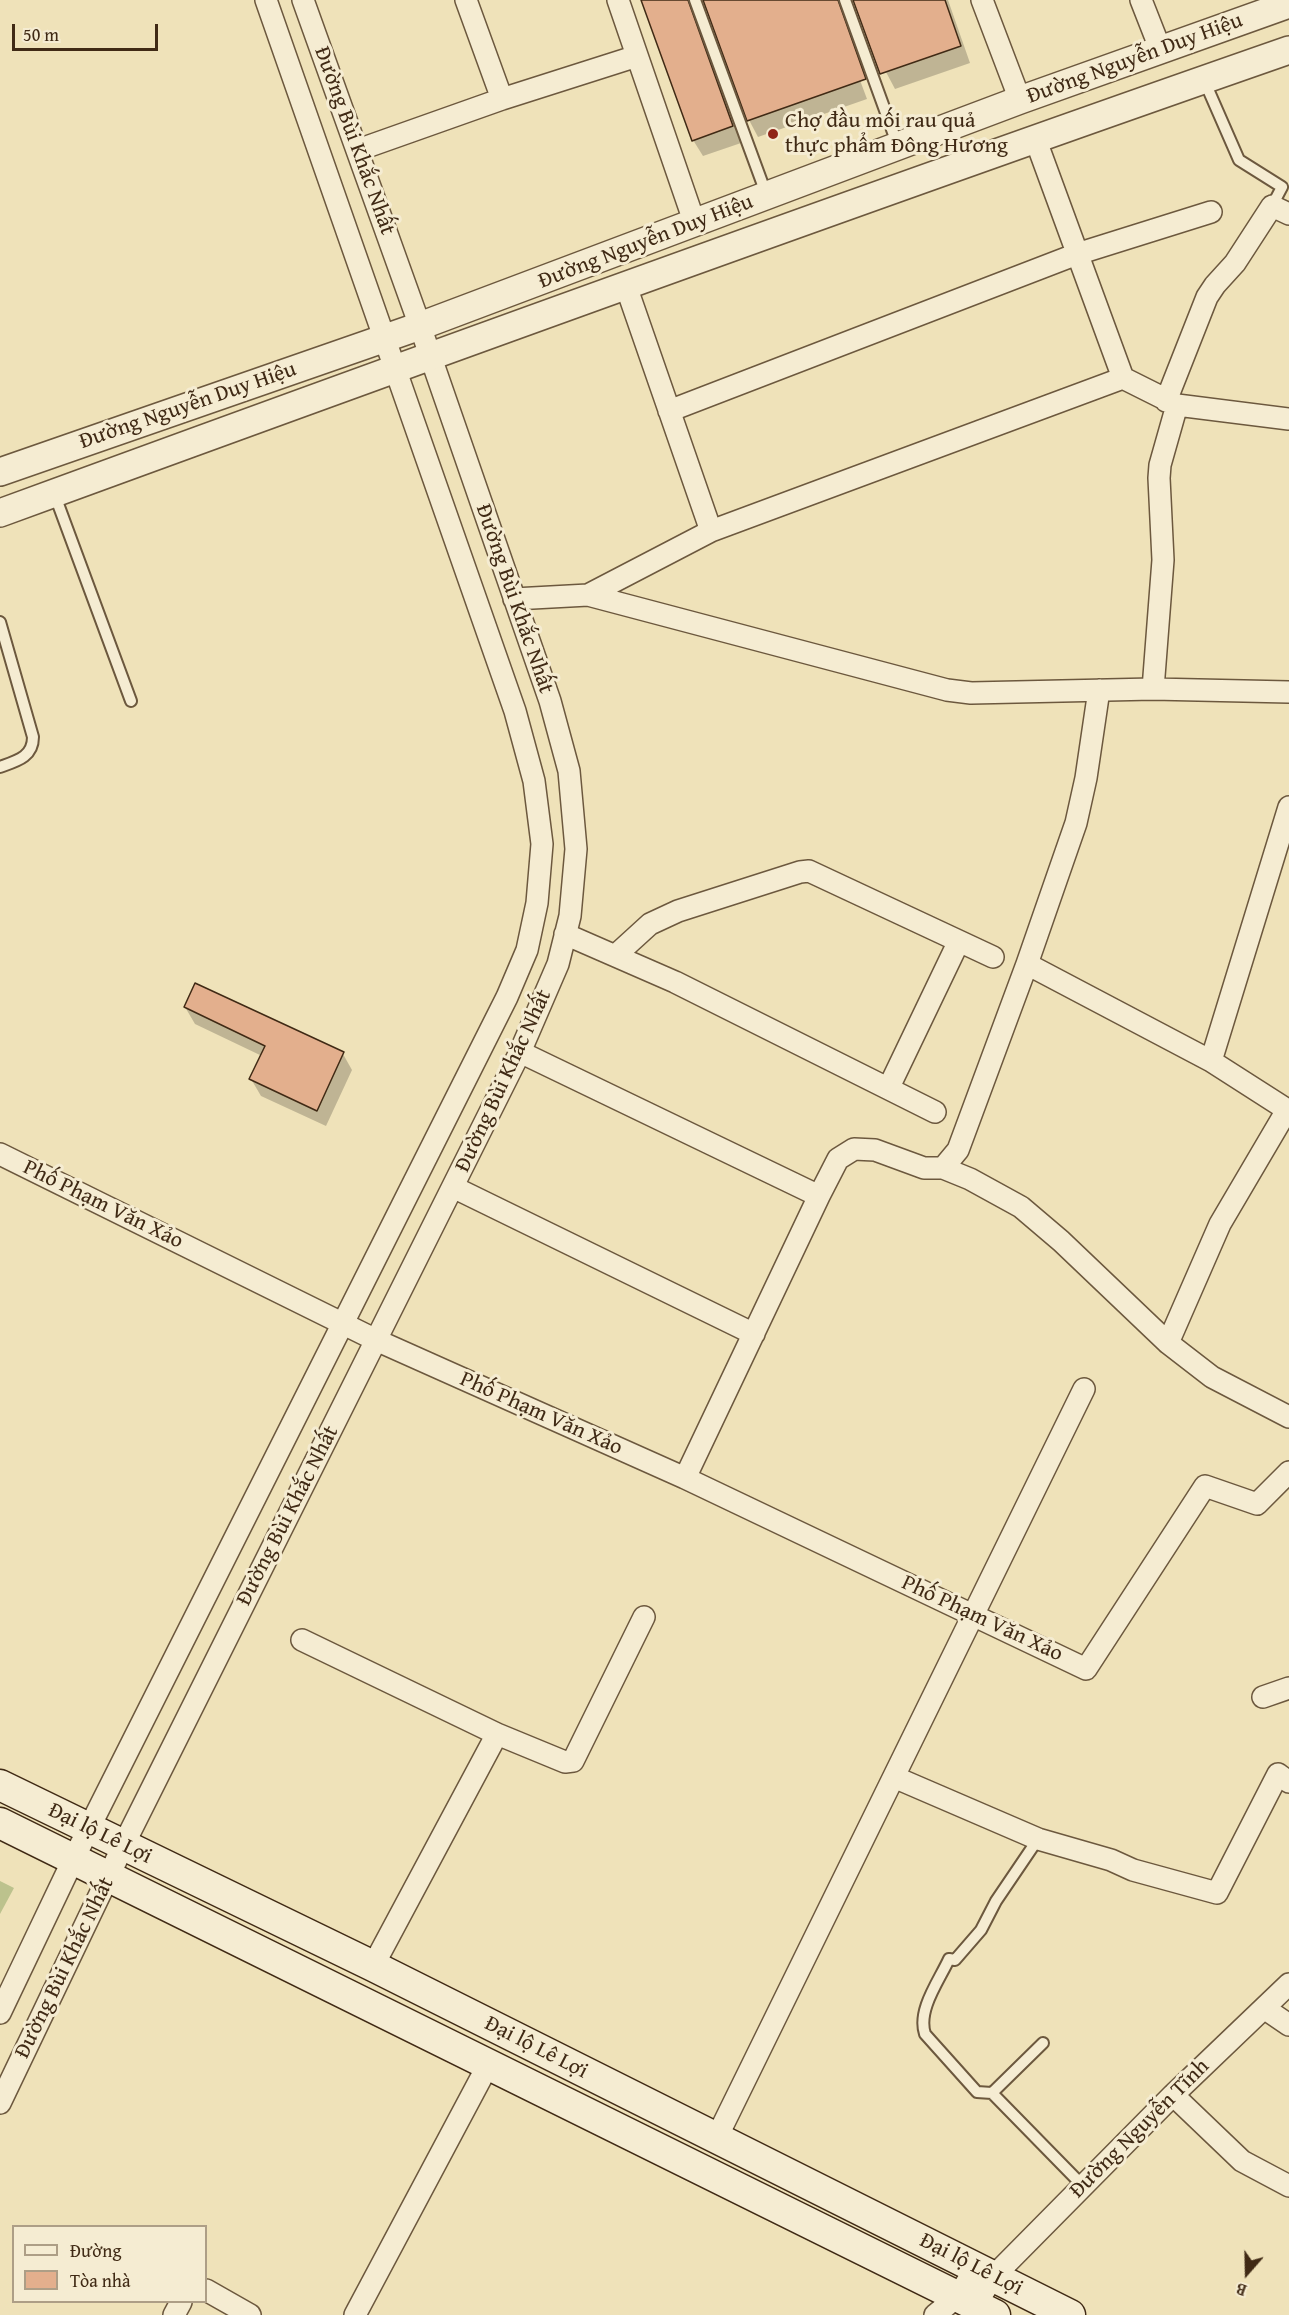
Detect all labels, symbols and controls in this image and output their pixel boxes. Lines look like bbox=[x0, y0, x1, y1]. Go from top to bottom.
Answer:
street label: Đường Nguyễn Duy Hiệu bbox=[1024, 8, 1246, 110]
scale bar bbox=[15, 12, 160, 50]
text: 50 m bbox=[23, 21, 59, 48]
street label: Đường Bùi Khắc Nhất bbox=[308, 43, 400, 239]
place label: Chợ đầu mối rau quả thực phẩm Đông Hương bbox=[785, 108, 1008, 160]
marker: Chợ đầu mối rau quả thực phẩm Đông Hương bbox=[766, 127, 780, 141]
street label: Đường Nguyễn Duy Hiệu bbox=[535, 189, 757, 295]
street label: Đường Nguyễn Duy Hiệu bbox=[76, 356, 300, 456]
street label: Đường Bùi Khắc Nhất bbox=[469, 501, 559, 697]
street label: Đường Bùi Khắc Nhất bbox=[450, 986, 558, 1176]
street label: Phố Phạm Văn Xảo bbox=[19, 1155, 187, 1255]
street label: Phố Phạm Văn Xảo bbox=[456, 1366, 626, 1462]
street label: Đường Bùi Khắc Nhất bbox=[231, 1422, 345, 1610]
street label: Phố Phạm Văn Xảo bbox=[897, 1570, 1067, 1668]
street label: Đại lộ Lê Lợi bbox=[44, 1798, 156, 1870]
street label: Đường Bùi Khắc Nhất bbox=[10, 1873, 120, 2063]
street label: Đại lộ Lê Lợi bbox=[480, 2011, 592, 2085]
street label: Đường Nguyễn Tĩnh bbox=[1065, 2054, 1215, 2204]
legend bbox=[12, 2225, 207, 2303]
street label: Đại lộ Lê Lợi bbox=[915, 2228, 1027, 2302]
text: Đường bbox=[70, 2237, 121, 2264]
north arrow bbox=[1217, 2243, 1277, 2303]
text: Tòa nhà bbox=[70, 2267, 130, 2294]
text: B bbox=[1232, 2277, 1250, 2303]

